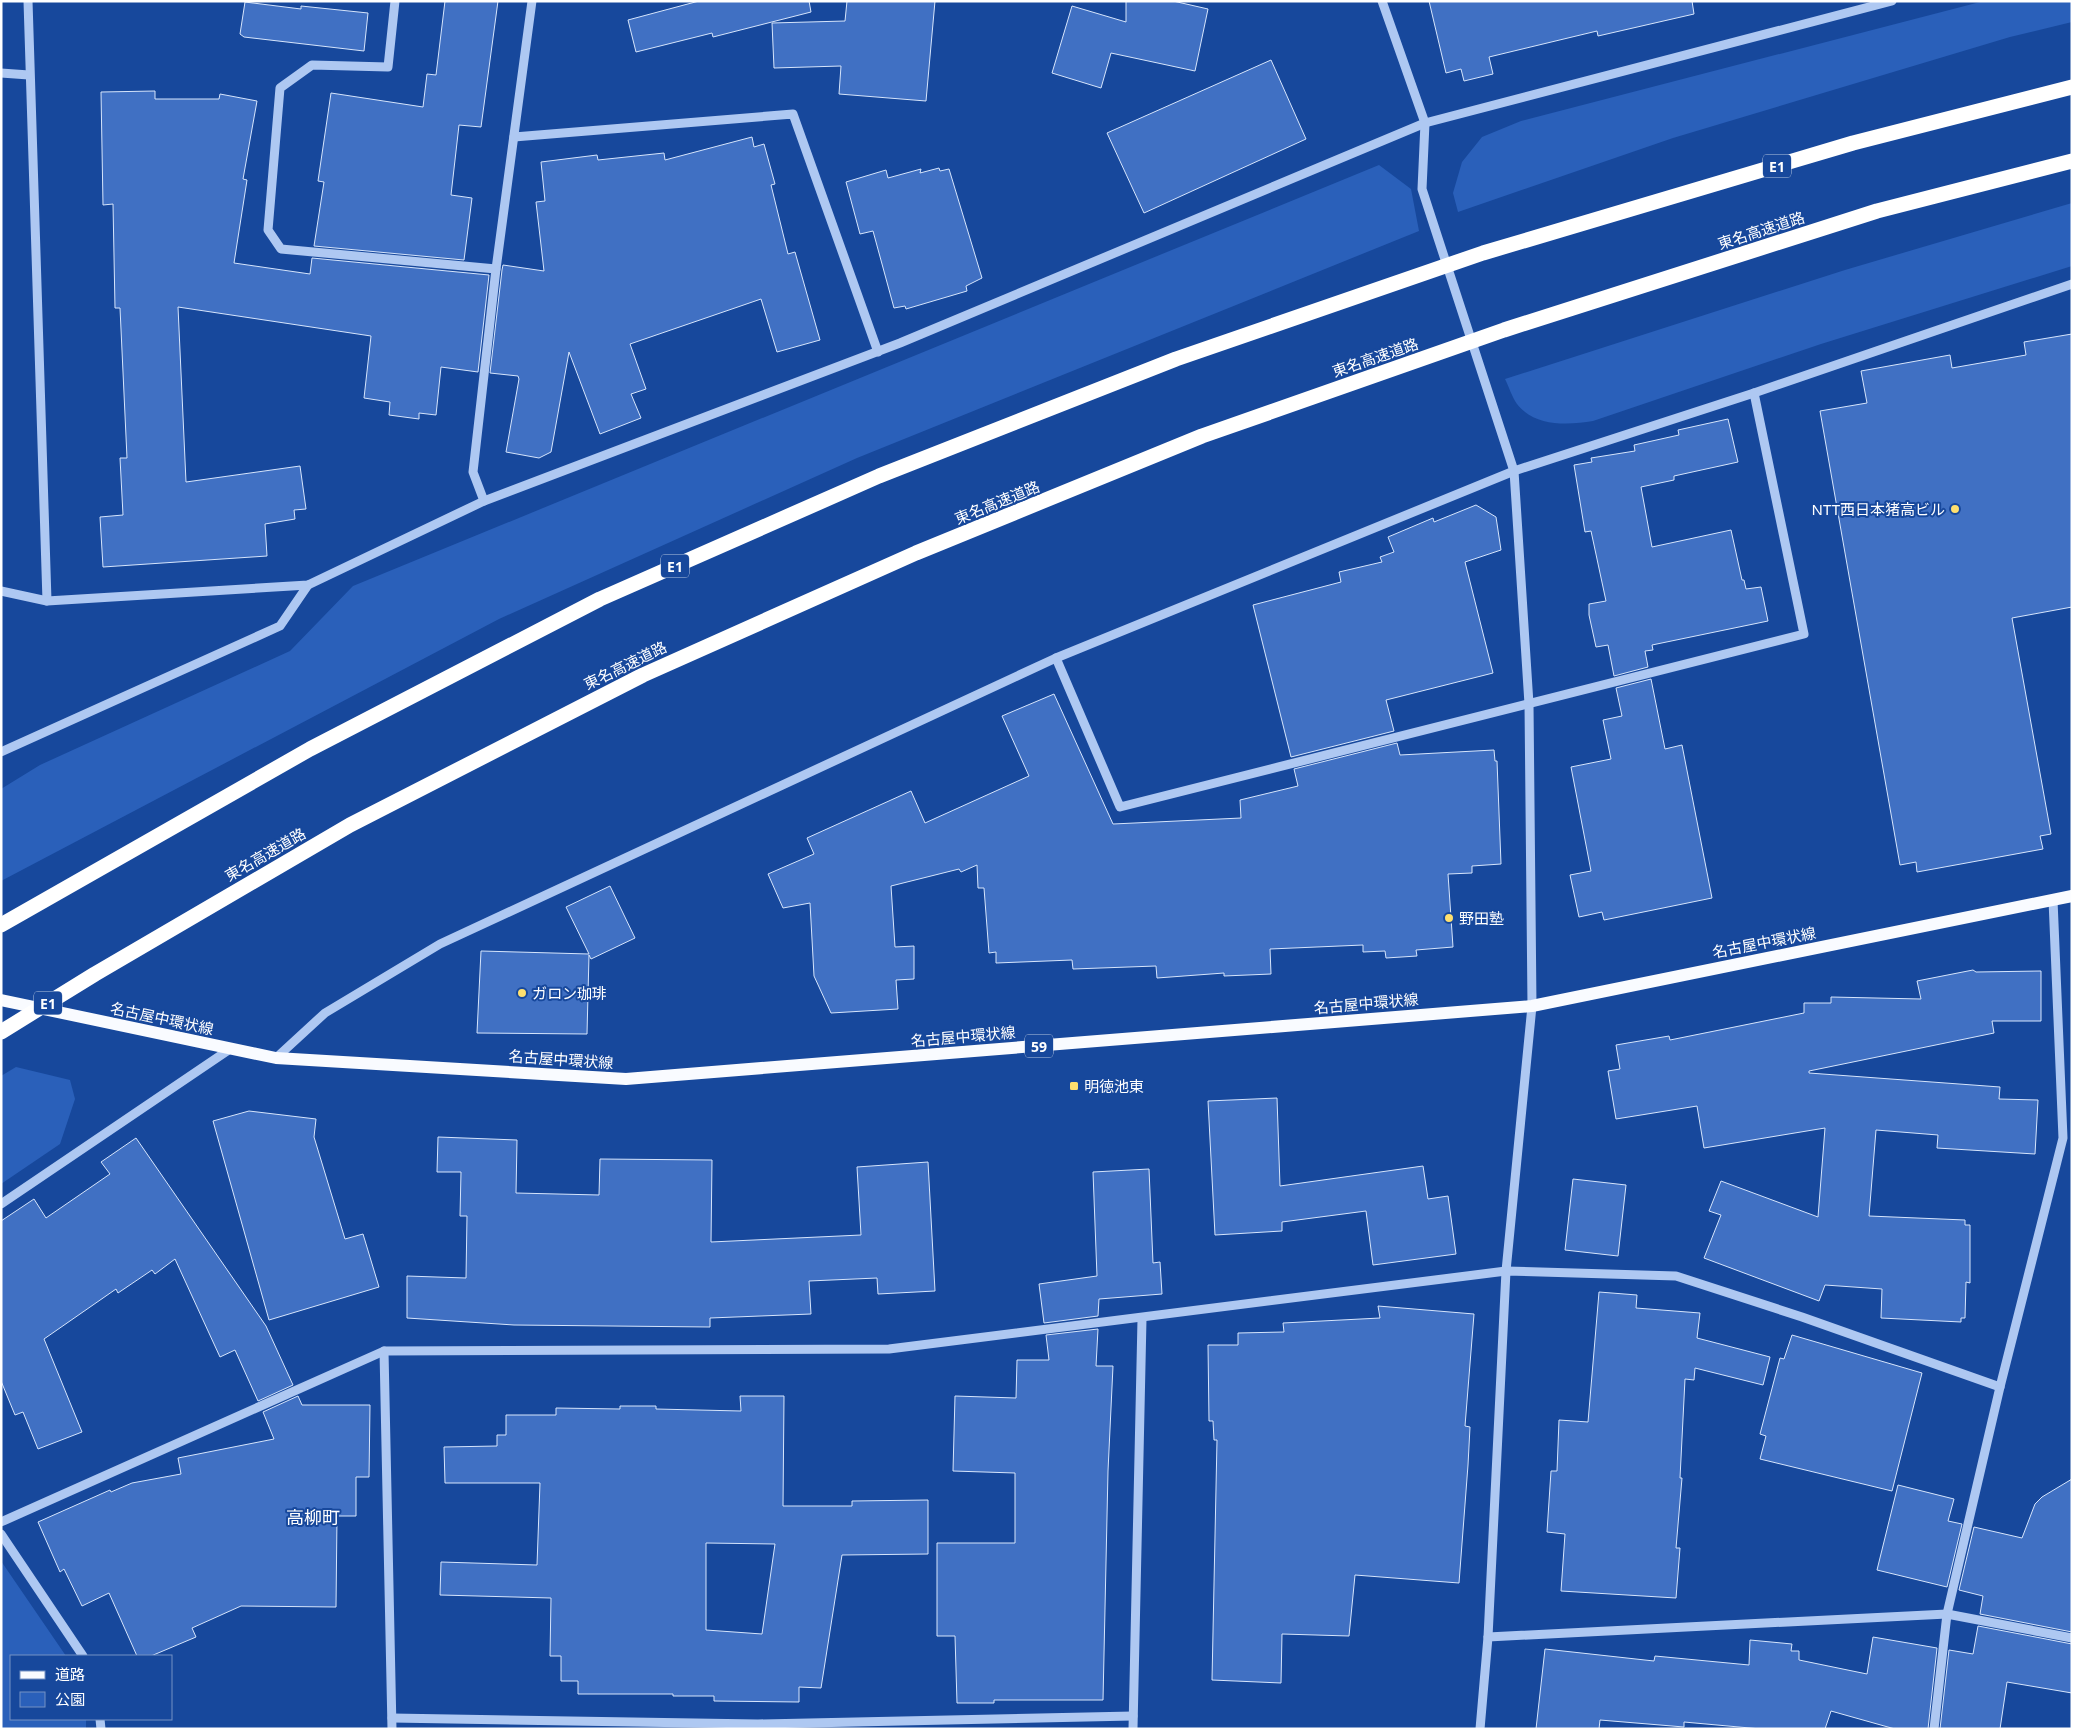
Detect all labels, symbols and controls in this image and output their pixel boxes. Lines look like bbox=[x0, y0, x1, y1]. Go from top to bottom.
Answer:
road number: E1 bbox=[1763, 154, 1791, 178]
street label: 東名高速道路 bbox=[1715, 207, 1807, 253]
street label: 東名高速道路 bbox=[1329, 333, 1421, 381]
street label: 東名高速道路 bbox=[952, 476, 1042, 528]
place label: NTT西日本猪高ビル bbox=[1812, 499, 1945, 519]
marker: NTT西日本猪高ビル bbox=[1949, 503, 1961, 515]
road number: E1 bbox=[661, 554, 689, 578]
street label: 東名高速道路 bbox=[580, 636, 670, 694]
street label: 東名高速道路 bbox=[221, 823, 309, 885]
place label: 野田塾 bbox=[1459, 908, 1504, 928]
marker: 野田塾 bbox=[1443, 912, 1455, 924]
street label: 名古屋中環状線 bbox=[1711, 922, 1817, 962]
place label: ガロン珈琲 bbox=[532, 983, 607, 1003]
marker: ガロン珈琲 bbox=[516, 987, 528, 999]
street label: 名古屋中環状線 bbox=[1313, 988, 1419, 1018]
road number: E1 bbox=[34, 991, 62, 1014]
street label: 名古屋中環状線 bbox=[109, 997, 215, 1039]
street label: 名古屋中環状線 bbox=[910, 1021, 1016, 1051]
road number: 59 bbox=[1025, 1034, 1053, 1058]
street label: 名古屋中環状線 bbox=[508, 1045, 614, 1073]
place label: 明徳池東 bbox=[1084, 1076, 1144, 1096]
marker: 明徳池東 bbox=[1068, 1080, 1080, 1092]
district label: 高柳町 bbox=[286, 1505, 340, 1529]
legend bbox=[10, 1655, 172, 1720]
text: 道路 bbox=[55, 1664, 85, 1684]
text: 公園 bbox=[55, 1689, 85, 1709]

